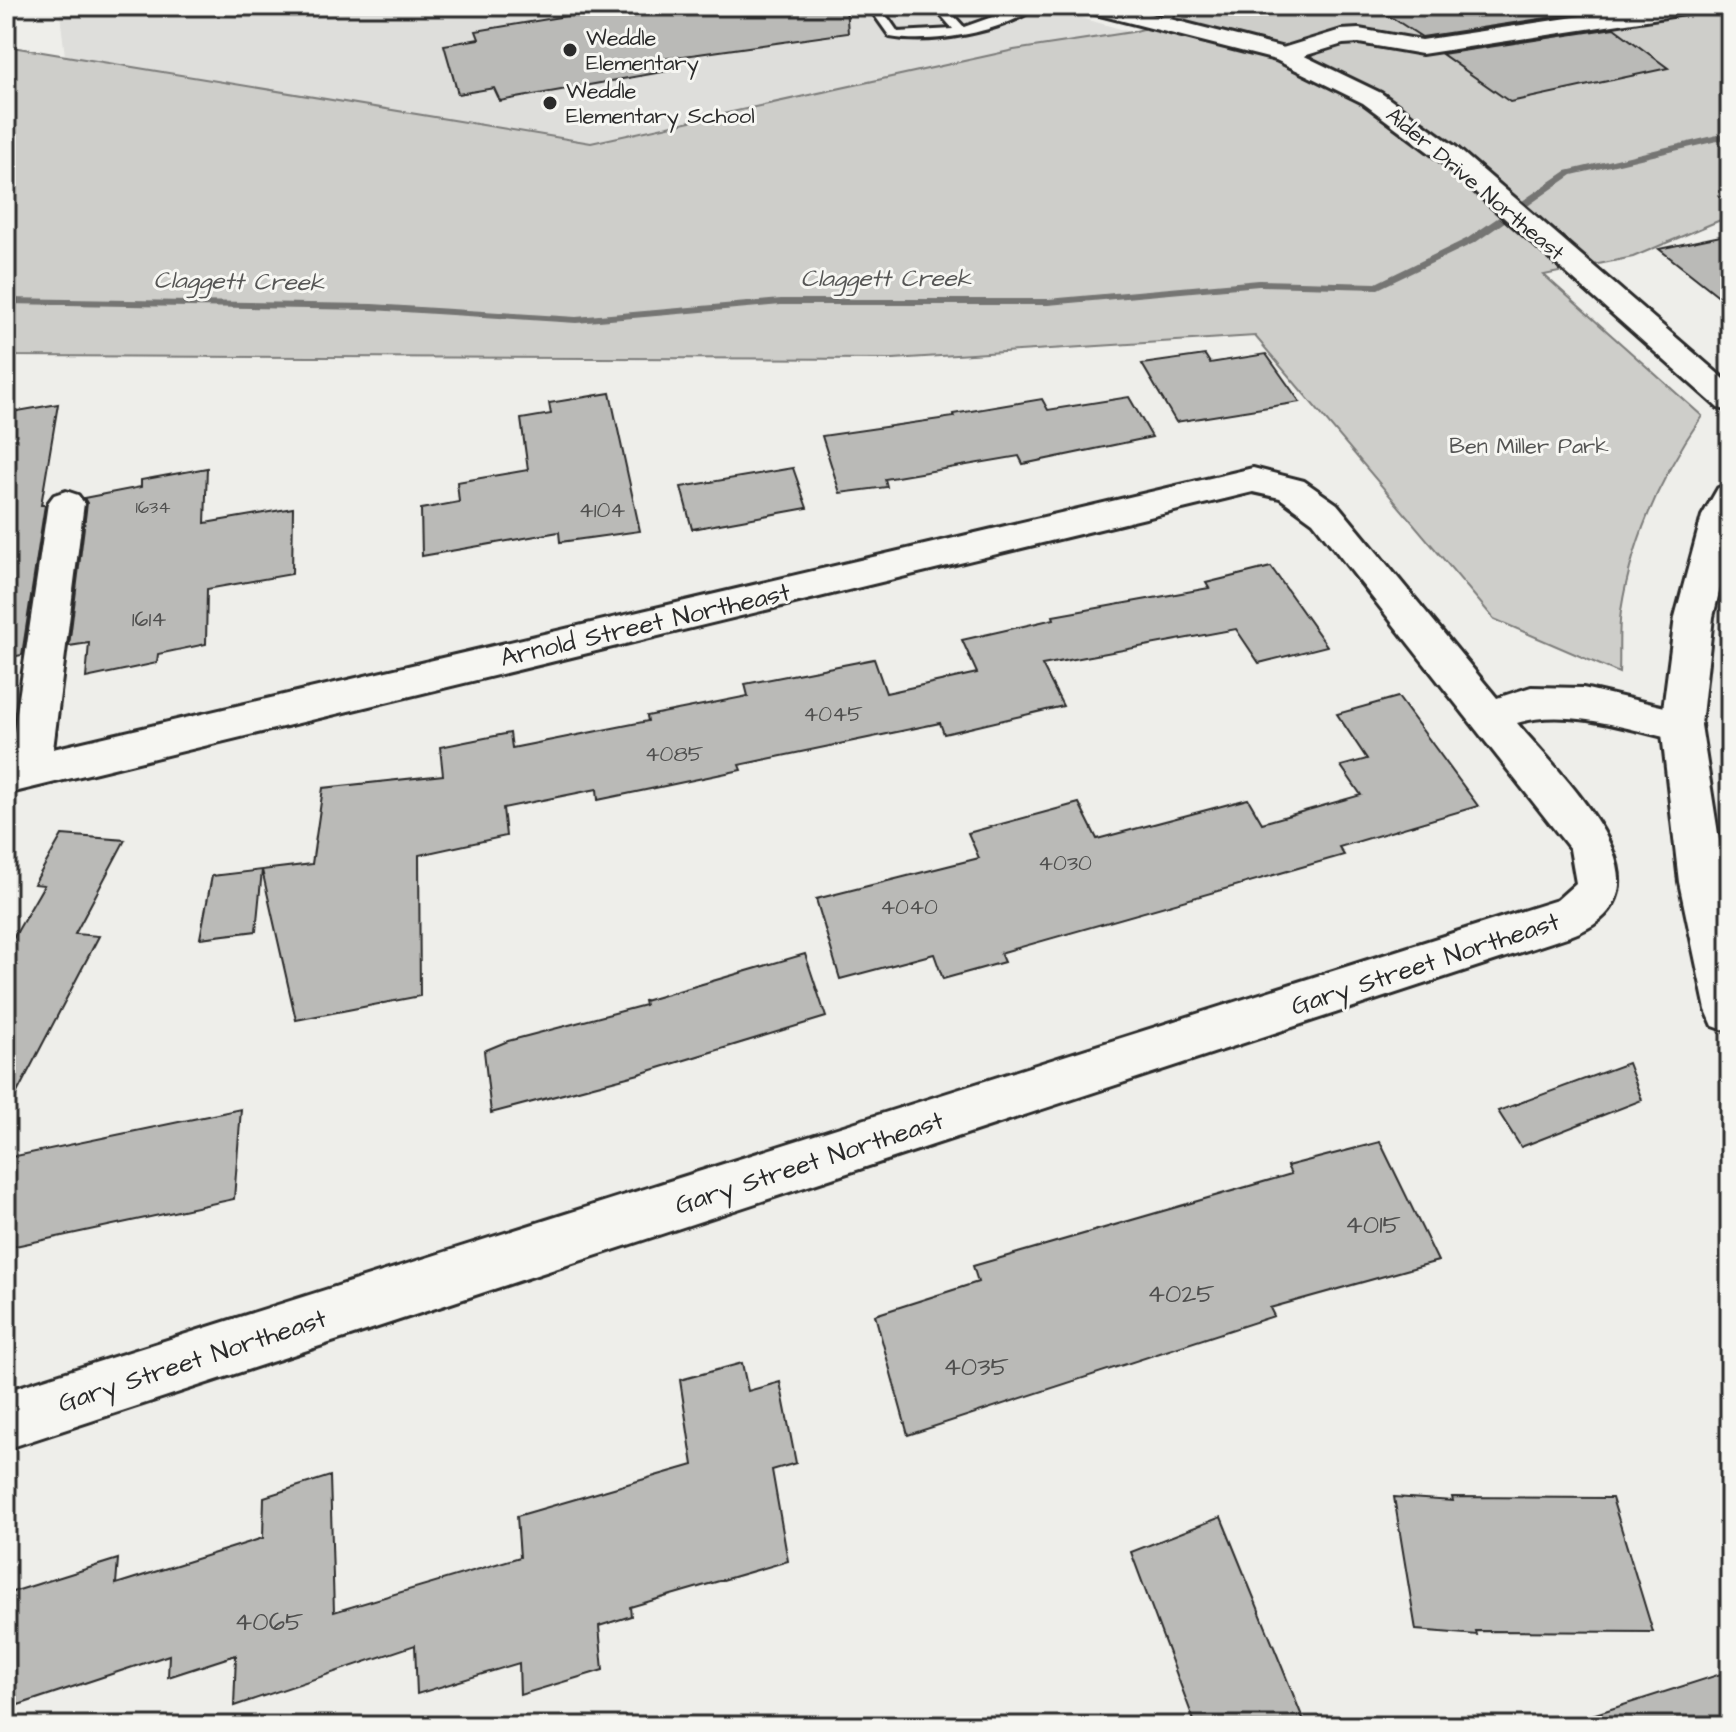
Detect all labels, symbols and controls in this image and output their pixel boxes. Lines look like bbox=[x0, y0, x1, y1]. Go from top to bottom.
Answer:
place label: Weddle Elementary bbox=[586, 23, 699, 80]
marker: Weddle Elementary bbox=[561, 41, 579, 59]
place label: Weddle Elementary School bbox=[566, 76, 755, 133]
marker: Weddle Elementary School bbox=[541, 94, 559, 112]
street label: Alder Drive Northeast bbox=[1379, 100, 1571, 268]
water label: Claggett Creek bbox=[801, 262, 973, 297]
water label: Claggett Creek bbox=[153, 264, 326, 302]
park label: Ben Miller Park bbox=[1449, 431, 1609, 462]
house number: 1634 bbox=[136, 495, 171, 520]
house number: 4104 bbox=[579, 495, 625, 526]
street label: Arnold Street Northeast bbox=[497, 574, 794, 676]
house number: 1614 bbox=[132, 604, 166, 635]
house number: 4045 bbox=[803, 699, 863, 730]
house number: 4085 bbox=[645, 739, 704, 770]
house number: 4030 bbox=[1038, 848, 1092, 879]
house number: 4040 bbox=[880, 892, 938, 923]
street label: Gary Street Northeast bbox=[1286, 903, 1565, 1026]
street label: Gary Street Northeast bbox=[670, 1102, 949, 1225]
house number: 4015 bbox=[1345, 1207, 1401, 1243]
house number: 4025 bbox=[1147, 1276, 1215, 1312]
street label: Gary Street Northeast bbox=[53, 1300, 332, 1423]
house number: 4035 bbox=[943, 1349, 1009, 1385]
house number: 4065 bbox=[235, 1604, 303, 1640]

